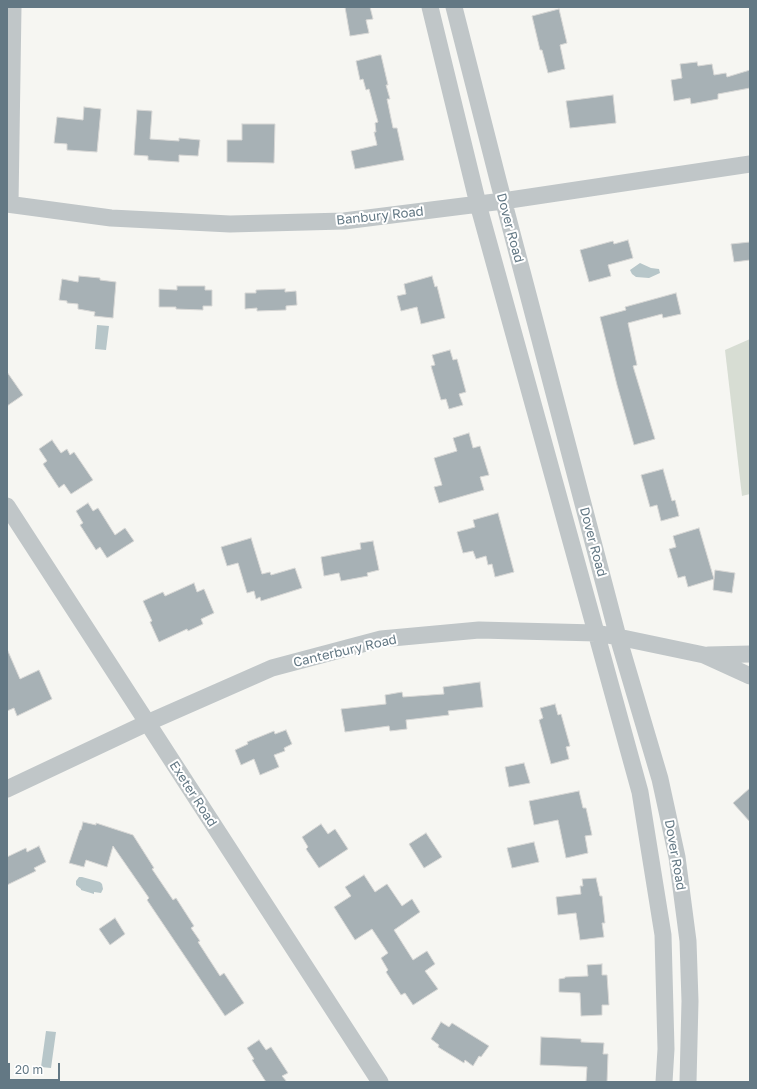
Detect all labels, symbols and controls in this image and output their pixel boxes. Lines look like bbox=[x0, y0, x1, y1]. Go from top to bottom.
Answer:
street label: Dover Road bbox=[493, 192, 527, 264]
street label: Banbury Road bbox=[336, 204, 424, 228]
street label: Dover Road bbox=[576, 506, 610, 578]
street label: Canterbury Road bbox=[292, 632, 398, 670]
street label: Exeter Road bbox=[166, 758, 220, 830]
street label: Dover Road bbox=[661, 819, 689, 891]
scale bar bbox=[10, 1055, 62, 1081]
text: 20 m bbox=[15, 1062, 43, 1077]

